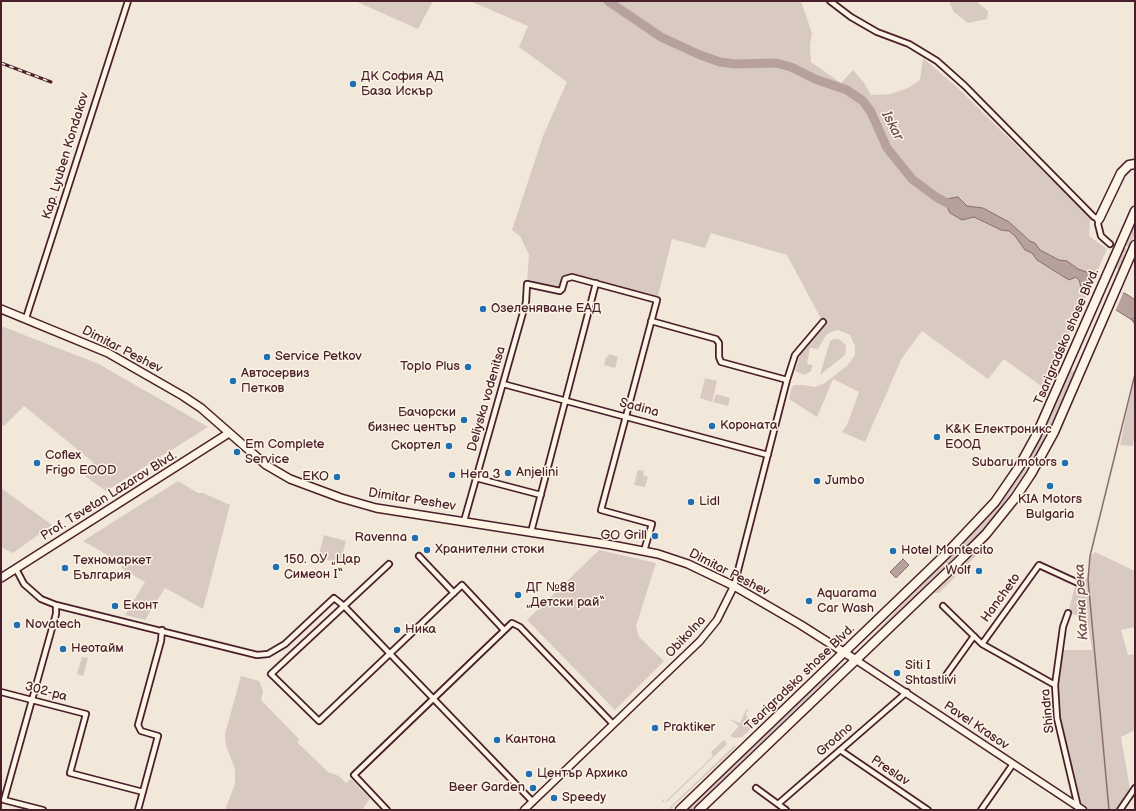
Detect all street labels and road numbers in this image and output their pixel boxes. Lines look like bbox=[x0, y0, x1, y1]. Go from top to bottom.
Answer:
street label: Kap. Lyuben Kondakov bbox=[39, 91, 93, 221]
street label: Tsarigradsko shose Blvd. bbox=[1031, 267, 1103, 407]
street label: Dimitar Peshev bbox=[79, 323, 165, 377]
street label: Deliyska vodenitsa bbox=[465, 345, 509, 453]
street label: Sadina bbox=[617, 395, 661, 421]
street label: Prof. Tsvetan Lazarov Blvd. bbox=[38, 448, 180, 544]
street label: Dimitar Peshev bbox=[367, 485, 457, 515]
street label: Dimitar Peshev bbox=[686, 546, 772, 600]
street label: Hancheto bbox=[978, 570, 1024, 626]
street label: Obikolna bbox=[663, 613, 709, 661]
street label: Tsarigradsko shose Blvd. bbox=[742, 622, 858, 734]
street label: 302-ра bbox=[23, 679, 69, 705]
street label: Shindra bbox=[1038, 688, 1058, 734]
street label: Pavel Krasov bbox=[940, 698, 1012, 754]
street label: Grodno bbox=[813, 720, 857, 760]
street label: Preslav bbox=[868, 752, 912, 790]

